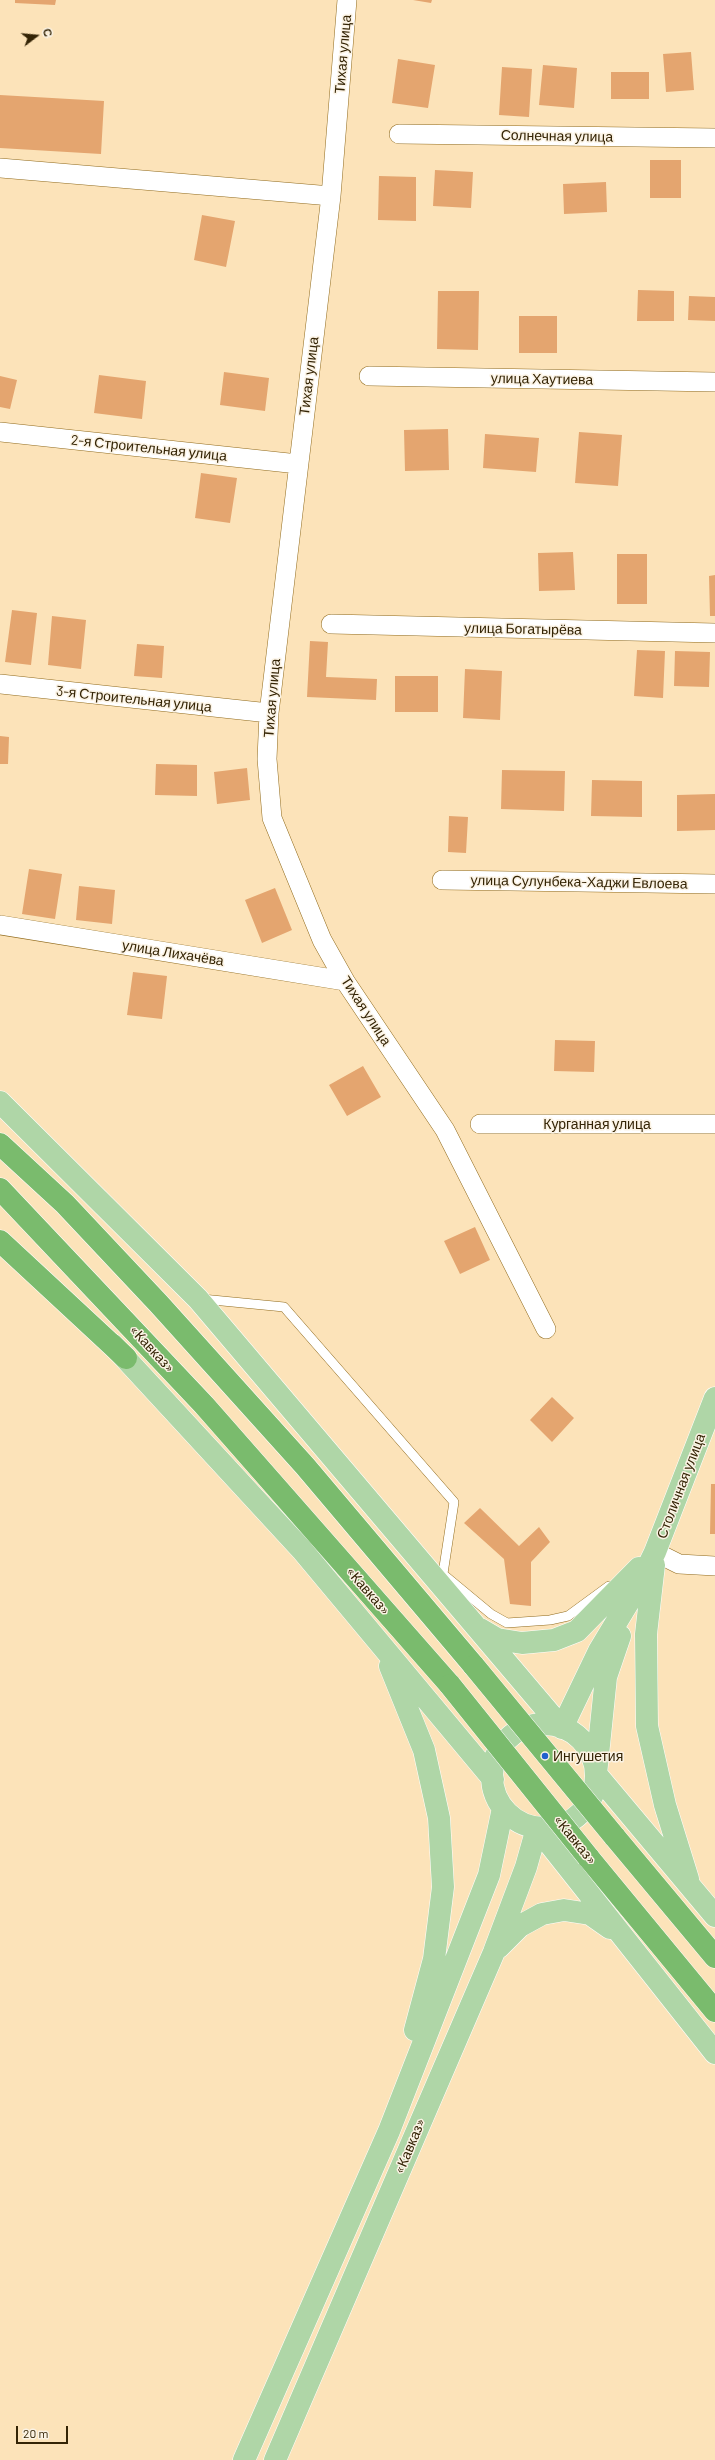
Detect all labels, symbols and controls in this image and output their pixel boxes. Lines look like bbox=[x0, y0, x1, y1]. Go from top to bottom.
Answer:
street label: Тихая улица bbox=[331, 14, 355, 94]
north arrow bbox=[16, 16, 56, 56]
text: С bbox=[41, 27, 55, 38]
street label: Солнечная улица bbox=[501, 127, 613, 145]
street label: Тихая улица bbox=[296, 336, 322, 416]
street label: улица Хаутиева bbox=[491, 370, 593, 388]
street label: 2-я Строительная улица bbox=[70, 431, 228, 465]
street label: улица Богатырёва bbox=[464, 620, 582, 638]
street label: Тихая улица bbox=[260, 658, 284, 738]
street label: 3-я Строительная улица bbox=[55, 682, 213, 716]
street label: улица Сулунбека-Хаджи Евлоева bbox=[470, 872, 688, 892]
street label: улица Лихачёва bbox=[121, 937, 225, 969]
street label: Тихая улица bbox=[337, 973, 395, 1049]
street label: Курганная улица bbox=[543, 1116, 651, 1132]
street label: «Кавказ» bbox=[126, 1322, 178, 1376]
street label: Столичная улица bbox=[653, 1431, 709, 1541]
street label: «Кавказ» bbox=[342, 1563, 394, 1619]
place label: Ингушетия bbox=[553, 1748, 623, 1764]
marker: Ингушетия bbox=[540, 1751, 550, 1761]
street label: «Кавказ» bbox=[550, 1812, 600, 1868]
street label: «Кавказ» bbox=[391, 2116, 429, 2176]
scale bar bbox=[18, 2418, 70, 2444]
text: 20 m bbox=[23, 2426, 49, 2440]

